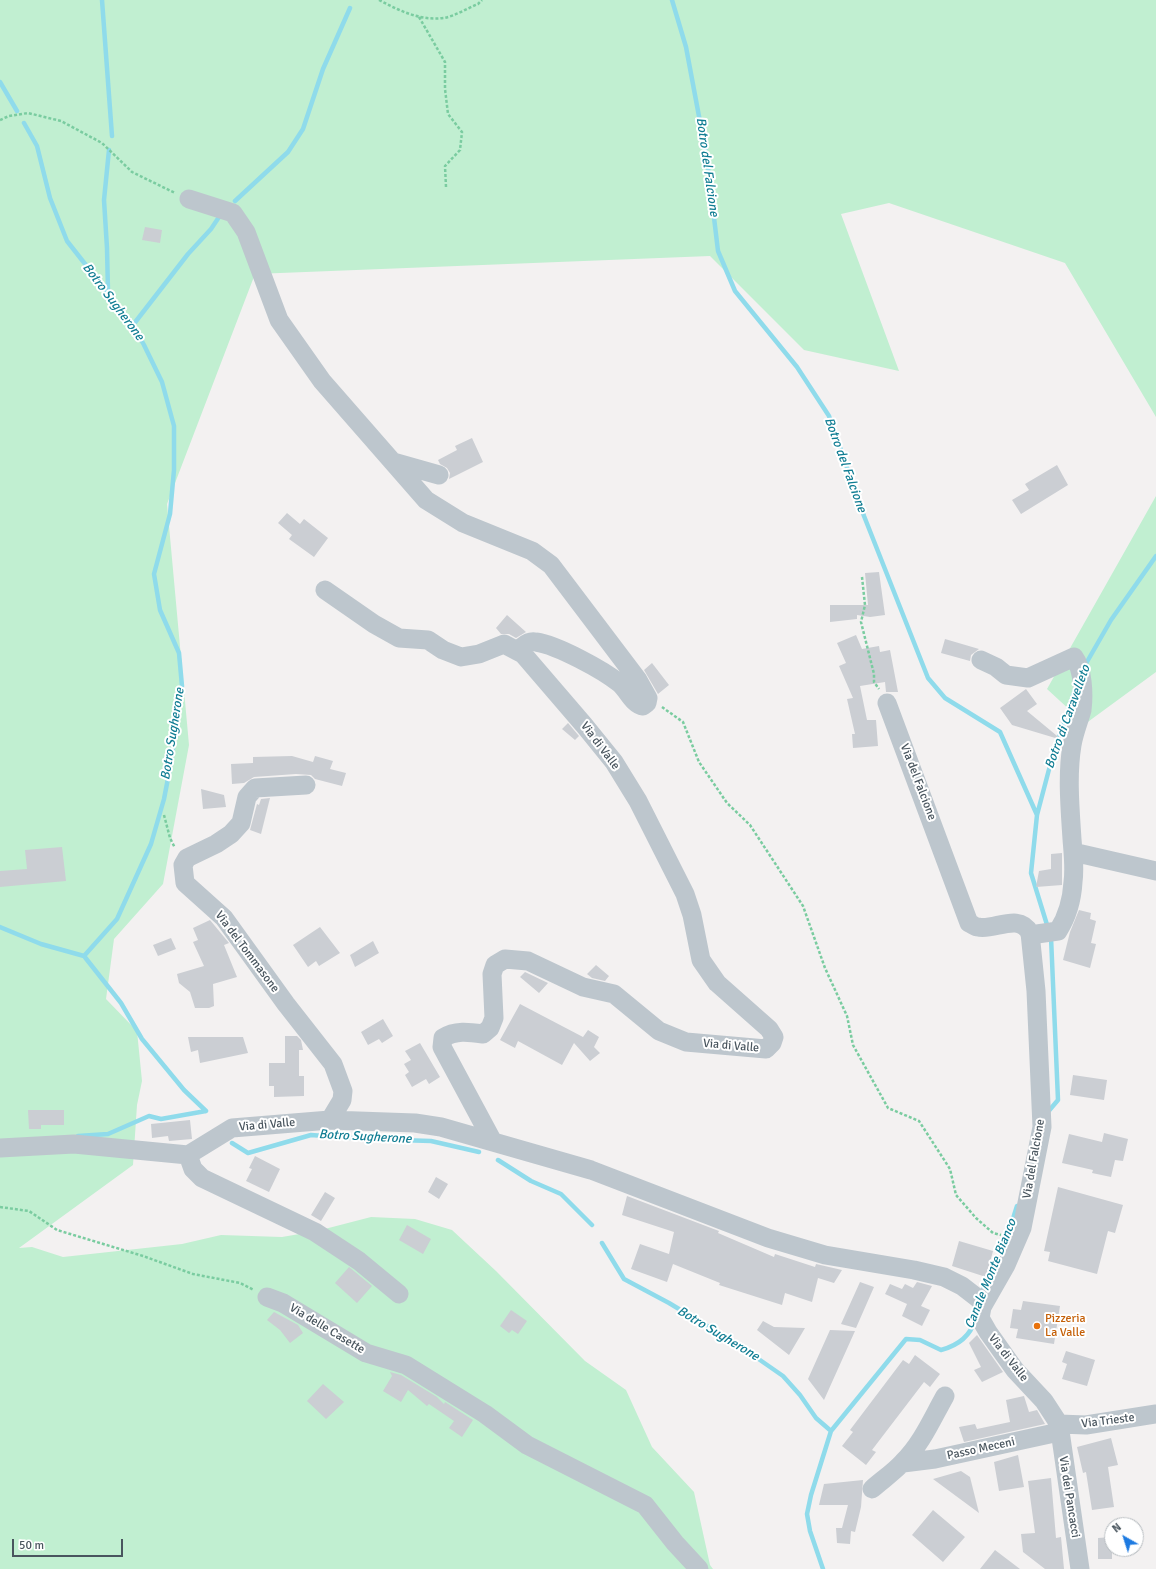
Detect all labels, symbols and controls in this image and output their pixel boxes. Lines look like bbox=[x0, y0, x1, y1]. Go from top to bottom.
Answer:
water label: Botro del Falcione bbox=[692, 116, 722, 218]
water label: Botro Sugherone bbox=[79, 260, 147, 344]
water label: Botro del Falcione bbox=[821, 415, 869, 515]
water label: Botro di Caravelleto bbox=[1042, 663, 1094, 771]
water label: Botro Sugherone bbox=[158, 687, 188, 781]
street label: Via di Valle bbox=[577, 719, 623, 773]
street label: Via del Falcione bbox=[897, 742, 939, 822]
street label: Via del Tommasone bbox=[212, 909, 282, 995]
street label: Via di Valle bbox=[702, 1036, 760, 1056]
street label: Via di Valle bbox=[238, 1115, 296, 1135]
street label: Via del Falcione bbox=[1020, 1118, 1048, 1200]
water label: Botro Sugherone bbox=[318, 1127, 412, 1147]
water label: Canale Monte Bianco bbox=[962, 1217, 1020, 1331]
street label: Via delle Casette bbox=[287, 1301, 367, 1357]
water label: Botro Sugherone bbox=[674, 1303, 762, 1365]
place label: Pizzeria La Valle bbox=[1045, 1312, 1086, 1340]
marker: Pizzeria La Valle bbox=[1032, 1321, 1042, 1331]
street label: Via di Valle bbox=[985, 1331, 1031, 1385]
street label: Via Trieste bbox=[1081, 1411, 1135, 1431]
street label: Passo Meceni bbox=[946, 1435, 1016, 1463]
street label: Via dei Pancacci bbox=[1055, 1455, 1083, 1539]
north arrow bbox=[1104, 1517, 1144, 1557]
text: N bbox=[1110, 1521, 1124, 1536]
scale bar bbox=[14, 1531, 125, 1557]
text: 50 m bbox=[19, 1538, 44, 1553]

